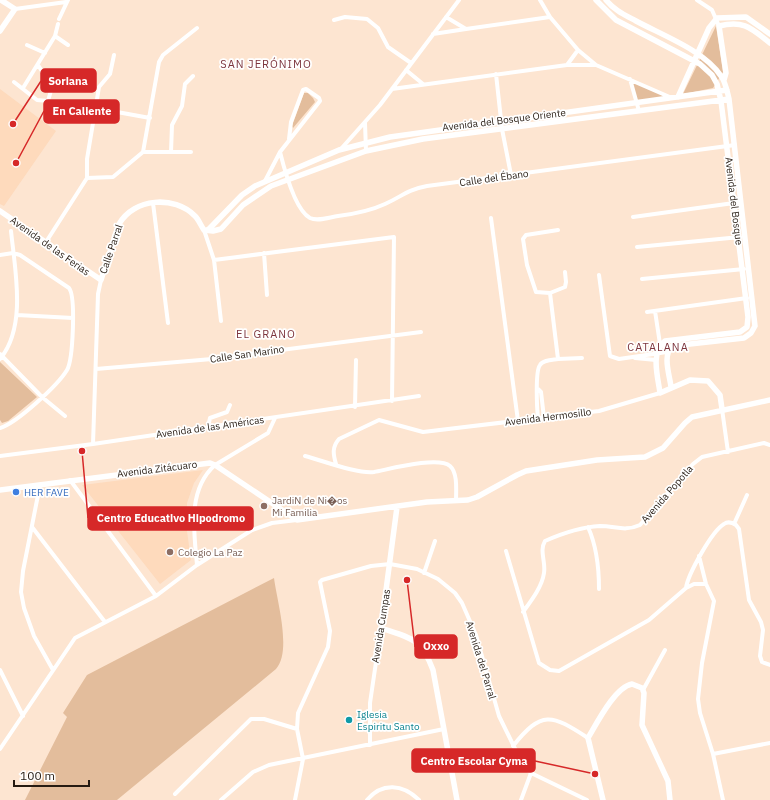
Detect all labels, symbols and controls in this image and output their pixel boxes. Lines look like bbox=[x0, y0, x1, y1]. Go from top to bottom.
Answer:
district label: SAN JERÓNIMO bbox=[220, 57, 312, 71]
callout: Soriana bbox=[41, 69, 96, 92]
text: Soriana bbox=[48, 74, 88, 88]
callout: En Caliente bbox=[44, 100, 119, 123]
text: En Caliente bbox=[53, 104, 111, 118]
street label: Avenida del Bosque Oriente bbox=[442, 106, 567, 134]
street label: Avenida del Bosque bbox=[722, 156, 746, 246]
street label: Calle del Ébano bbox=[459, 167, 530, 189]
street label: Avenida de las Ferias bbox=[8, 214, 92, 278]
street label: Calle Parral bbox=[96, 222, 126, 275]
district label: EL GRANO bbox=[236, 327, 296, 341]
district label: CATALANA bbox=[627, 340, 689, 354]
street label: Calle San Marino bbox=[209, 342, 285, 366]
street label: Avenida Hermosillo bbox=[504, 405, 592, 429]
street label: Avenida de las Américas bbox=[155, 413, 265, 441]
street label: Avenida Zitácuaro bbox=[116, 458, 198, 480]
street label: Avenida Popotla bbox=[638, 462, 696, 526]
place label: HER FAVE bbox=[24, 486, 69, 499]
marker: HER FAVE bbox=[11, 487, 21, 497]
place label: JardiN de Ni�os Mi Familia bbox=[272, 494, 348, 519]
marker: JardiN de Ni�os Mi Familia bbox=[259, 501, 269, 511]
callout: Centro Educativo Hipodromo bbox=[88, 507, 253, 530]
text: Centro Educativo Hipodromo bbox=[97, 511, 245, 525]
place label: Colegio La Paz bbox=[178, 546, 243, 559]
marker: Colegio La Paz bbox=[165, 547, 175, 557]
street label: Avenida Cumpas bbox=[369, 588, 393, 664]
street label: Avenida del Parral bbox=[463, 619, 499, 701]
callout: Oxxo bbox=[415, 635, 457, 658]
text: Oxxo bbox=[423, 639, 449, 653]
place label: Iglesia Espiritu Santo bbox=[357, 708, 420, 733]
marker: Iglesia Espiritu Santo bbox=[344, 715, 354, 725]
callout: Centro Escolar Cyma bbox=[412, 749, 535, 772]
text: Centro Escolar Cyma bbox=[420, 754, 528, 768]
scale bar bbox=[14, 762, 89, 788]
text: 100 m bbox=[20, 768, 55, 783]

